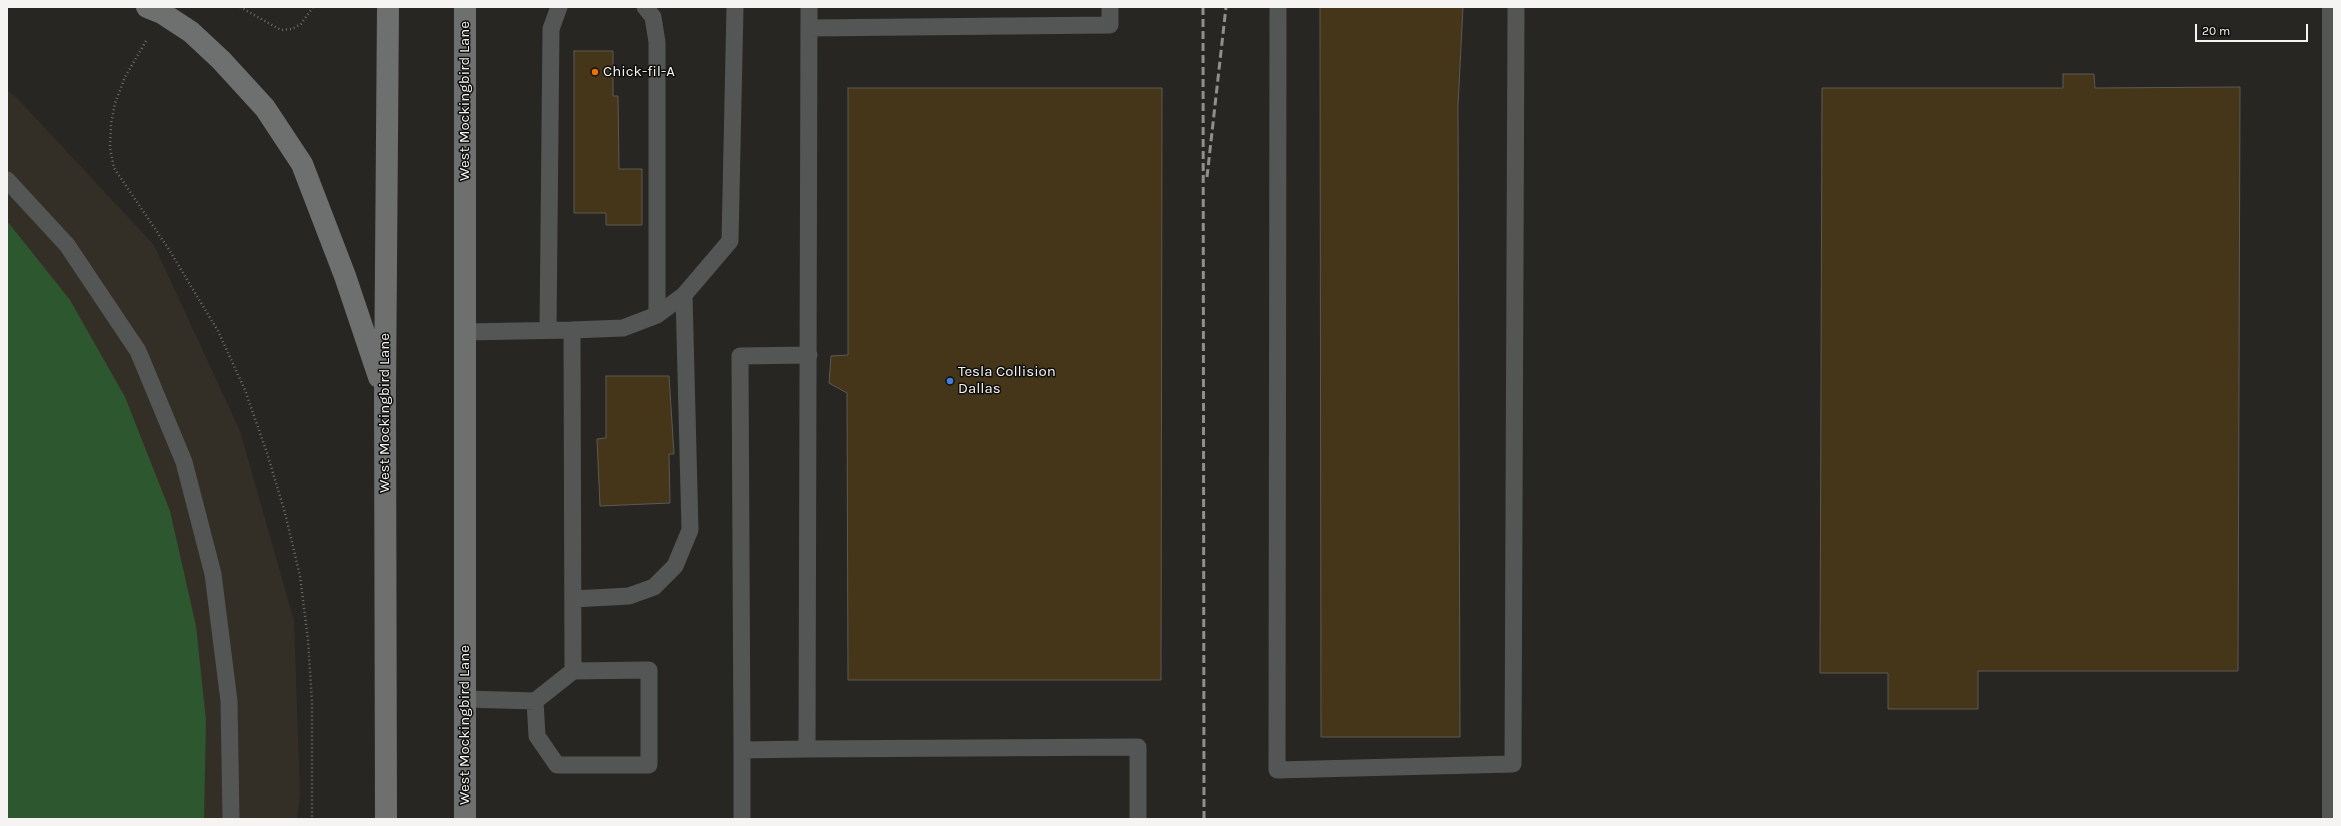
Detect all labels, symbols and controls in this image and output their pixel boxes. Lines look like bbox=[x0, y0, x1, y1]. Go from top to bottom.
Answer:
scale bar bbox=[2197, 16, 2310, 42]
street label: West Mockingbird Lane bbox=[456, 21, 474, 181]
text: 20 m bbox=[2202, 24, 2230, 38]
place label: Chick-fil-A bbox=[603, 63, 675, 81]
marker: Chick-fil-A bbox=[590, 67, 600, 77]
street label: West Mockingbird Lane bbox=[376, 333, 394, 493]
place label: Tesla Collision Dallas bbox=[958, 363, 1056, 398]
marker: Tesla Collision Dallas bbox=[945, 376, 955, 386]
street label: West Mockingbird Lane bbox=[456, 645, 474, 805]

